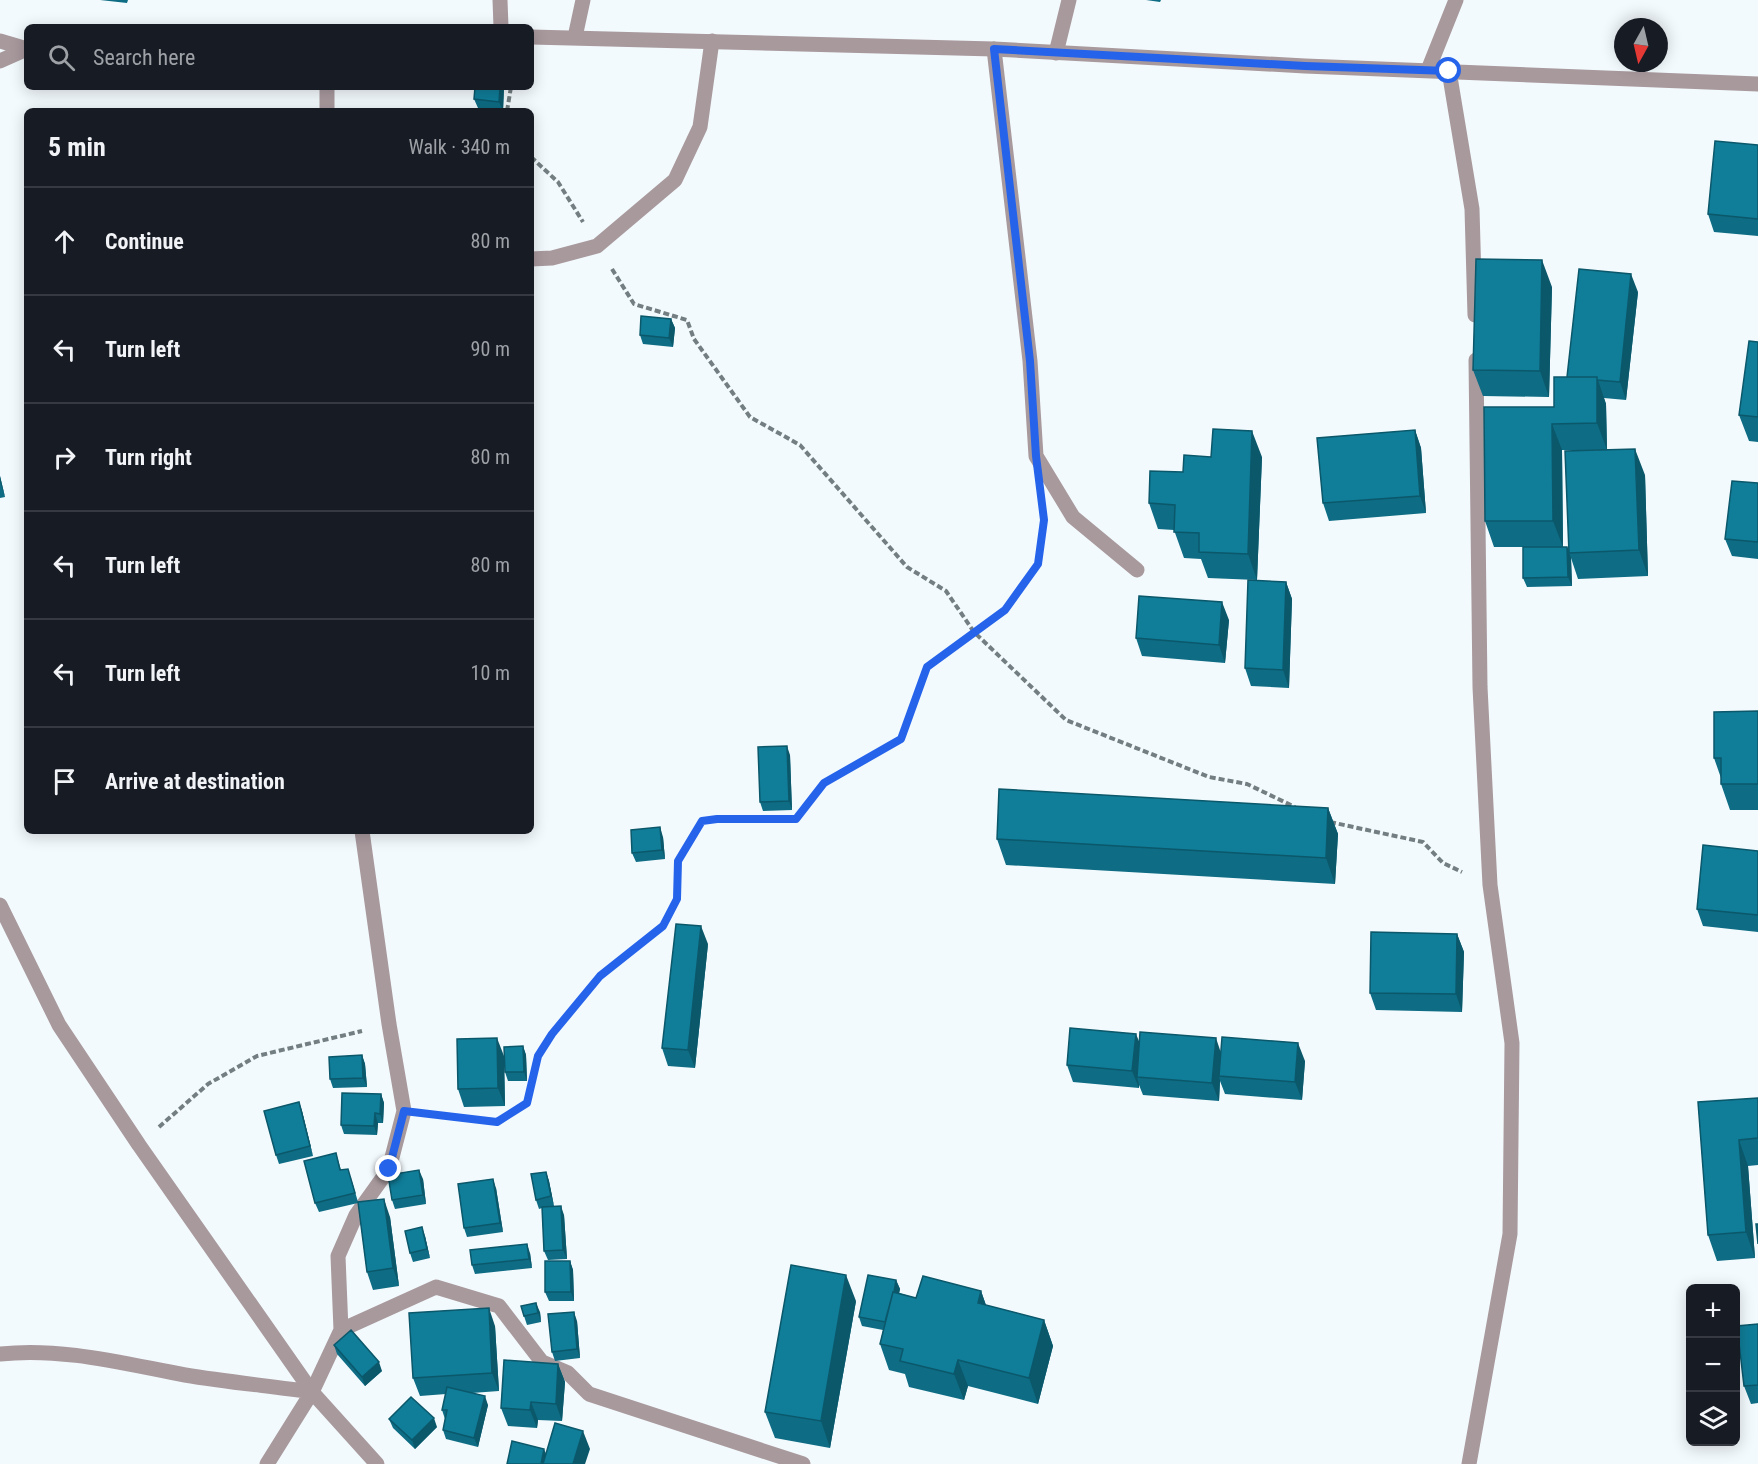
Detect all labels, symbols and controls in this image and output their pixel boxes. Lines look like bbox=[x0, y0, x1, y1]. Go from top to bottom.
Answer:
north arrow bbox=[1614, 18, 1668, 72]
search box bbox=[24, 24, 534, 90]
icon: search bbox=[45, 41, 78, 74]
text: Search here bbox=[93, 45, 195, 70]
route start bbox=[1435, 57, 1461, 83]
text: 5 min bbox=[48, 132, 106, 162]
text: Walk · 340 m bbox=[409, 135, 510, 159]
icon: ahead bbox=[48, 225, 81, 258]
text: Continue bbox=[105, 229, 184, 254]
text: 80 m bbox=[471, 229, 510, 253]
icon: left bbox=[48, 333, 81, 366]
text: Turn left bbox=[105, 337, 180, 362]
text: 90 m bbox=[471, 337, 510, 361]
icon: right bbox=[48, 441, 81, 474]
text: Turn right bbox=[105, 445, 192, 470]
text: 80 m bbox=[471, 445, 510, 469]
icon: left bbox=[48, 549, 81, 582]
text: Turn left bbox=[105, 553, 180, 578]
text: 80 m bbox=[471, 553, 510, 577]
icon: left bbox=[48, 657, 81, 690]
text: Turn left bbox=[105, 661, 180, 686]
text: 10 m bbox=[471, 661, 510, 685]
icon: arrive bbox=[48, 765, 81, 798]
text: Arrive at destination bbox=[105, 769, 285, 794]
route end bbox=[375, 1155, 401, 1181]
map controls bbox=[1686, 1284, 1740, 1446]
button: + bbox=[1686, 1284, 1740, 1338]
button: − bbox=[1686, 1338, 1740, 1392]
button: layers bbox=[1686, 1392, 1740, 1446]

